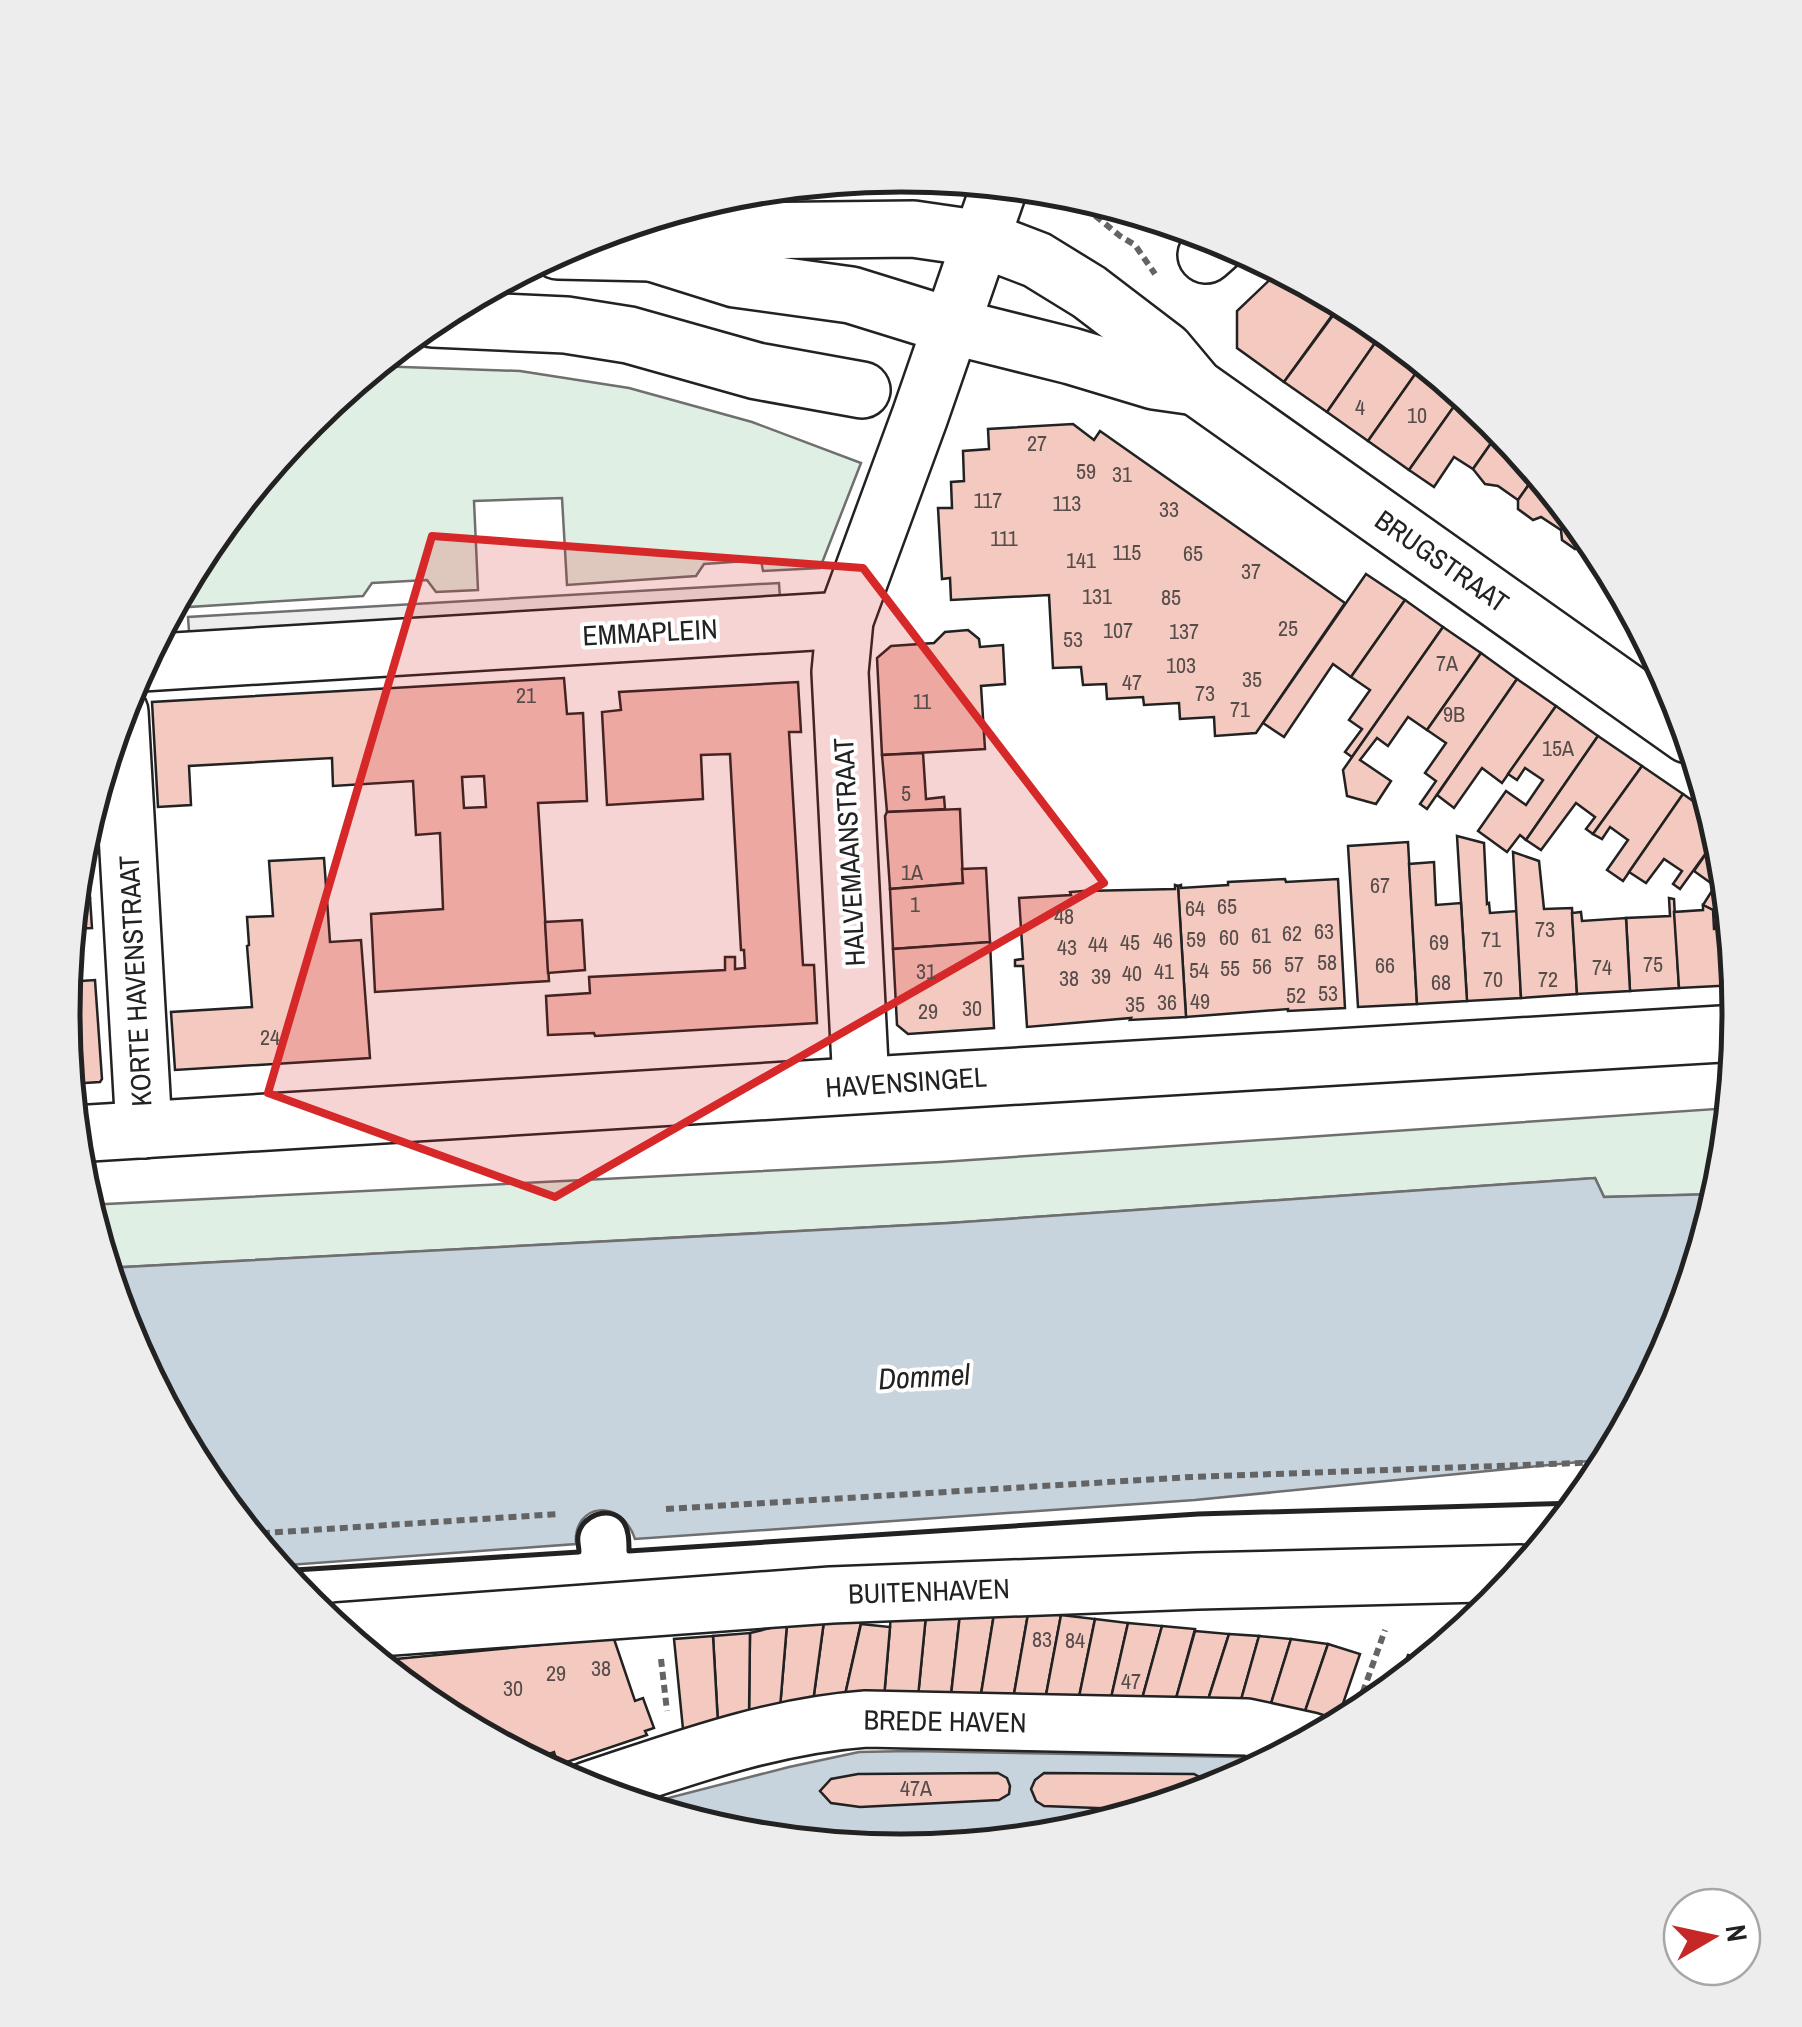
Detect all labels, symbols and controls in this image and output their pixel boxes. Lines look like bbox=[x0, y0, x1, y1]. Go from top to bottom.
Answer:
house number: 4 bbox=[1355, 392, 1365, 422]
house number: 10 bbox=[1407, 400, 1427, 430]
house number: 27 bbox=[1027, 428, 1047, 458]
house number: 59 bbox=[1076, 456, 1096, 486]
house number: 31 bbox=[1112, 459, 1132, 489]
house number: 117 bbox=[974, 485, 1002, 515]
house number: 113 bbox=[1053, 488, 1081, 518]
house number: 33 bbox=[1159, 494, 1179, 524]
street label: BRUGSTRAAT bbox=[1368, 501, 1516, 621]
house number: 111 bbox=[990, 523, 1018, 553]
house number: 115 bbox=[1113, 537, 1141, 567]
house number: 65 bbox=[1183, 538, 1203, 568]
house number: 141 bbox=[1066, 545, 1096, 575]
house number: 37 bbox=[1241, 556, 1261, 586]
house number: 131 bbox=[1082, 581, 1112, 611]
house number: 85 bbox=[1161, 582, 1181, 612]
street label: EMMAPLEIN bbox=[581, 609, 719, 655]
house number: 25 bbox=[1278, 613, 1298, 643]
house number: 107 bbox=[1103, 615, 1133, 645]
house number: 137 bbox=[1169, 616, 1199, 646]
house number: 53 bbox=[1063, 624, 1083, 654]
house number: 7A bbox=[1436, 648, 1459, 678]
house number: 103 bbox=[1166, 650, 1196, 680]
house number: 35 bbox=[1242, 664, 1262, 694]
house number: 47 bbox=[1122, 667, 1142, 697]
house number: 73 bbox=[1195, 678, 1215, 708]
house number: 21 bbox=[516, 680, 536, 710]
house number: 11 bbox=[913, 686, 931, 716]
house number: 71 bbox=[1230, 694, 1250, 724]
house number: 9B bbox=[1443, 699, 1465, 729]
house number: 15A bbox=[1542, 733, 1575, 763]
street label: HALVEMAANSTRAAT bbox=[824, 737, 874, 967]
house number: 5 bbox=[901, 778, 911, 808]
street label: KORTE HAVENSTRAAT bbox=[109, 854, 161, 1108]
house number: 1A bbox=[901, 857, 924, 887]
house number: 67 bbox=[1370, 870, 1390, 900]
house number: 1 bbox=[910, 889, 920, 919]
house number: 65 bbox=[1217, 891, 1237, 921]
house number: 64 bbox=[1185, 893, 1205, 923]
house number: 48 bbox=[1054, 901, 1074, 931]
house number: 73 bbox=[1535, 914, 1555, 944]
house number: 63 bbox=[1314, 916, 1334, 946]
house number: 62 bbox=[1282, 918, 1302, 948]
house number: 61 bbox=[1251, 920, 1271, 950]
house number: 60 bbox=[1219, 922, 1239, 952]
house number: 59 bbox=[1186, 924, 1206, 954]
house number: 71 bbox=[1481, 924, 1501, 954]
house number: 46 bbox=[1153, 925, 1173, 955]
house number: 45 bbox=[1120, 927, 1140, 957]
house number: 69 bbox=[1429, 927, 1449, 957]
house number: 44 bbox=[1088, 929, 1108, 959]
house number: 43 bbox=[1057, 932, 1077, 962]
house number: 58 bbox=[1317, 947, 1337, 977]
house number: 57 bbox=[1284, 949, 1304, 979]
house number: 75 bbox=[1643, 949, 1663, 979]
house number: 66 bbox=[1375, 950, 1395, 980]
house number: 56 bbox=[1252, 951, 1272, 981]
house number: 74 bbox=[1592, 952, 1612, 982]
house number: 55 bbox=[1220, 953, 1240, 983]
house number: 54 bbox=[1189, 955, 1209, 985]
house number: 31 bbox=[916, 956, 936, 986]
house number: 41 bbox=[1154, 956, 1174, 986]
house number: 40 bbox=[1122, 958, 1142, 988]
house number: 39 bbox=[1091, 961, 1111, 991]
house number: 38 bbox=[1059, 963, 1079, 993]
house number: 70 bbox=[1483, 964, 1503, 994]
house number: 72 bbox=[1538, 964, 1558, 994]
house number: 68 bbox=[1431, 967, 1451, 997]
house number: 53 bbox=[1318, 978, 1338, 1008]
house number: 52 bbox=[1286, 980, 1306, 1010]
house number: 49 bbox=[1190, 986, 1210, 1016]
house number: 36 bbox=[1157, 987, 1177, 1017]
house number: 35 bbox=[1125, 989, 1145, 1019]
house number: 30 bbox=[962, 993, 982, 1023]
house number: 29 bbox=[918, 996, 938, 1026]
house number: 24 bbox=[260, 1022, 280, 1052]
street label: HAVENSINGEL bbox=[824, 1057, 988, 1107]
water label: Dommel bbox=[877, 1354, 971, 1398]
street label: BUITENHAVEN bbox=[848, 1569, 1010, 1613]
house number: 83 bbox=[1032, 1624, 1052, 1654]
house number: 84 bbox=[1065, 1625, 1085, 1655]
house number: 38 bbox=[591, 1653, 611, 1683]
house number: 29 bbox=[546, 1658, 566, 1688]
house number: 47 bbox=[1121, 1666, 1141, 1696]
house number: 30 bbox=[503, 1673, 523, 1703]
street label: BREDE HAVEN bbox=[863, 1701, 1027, 1741]
house number: 47A bbox=[900, 1773, 933, 1803]
north arrow bbox=[1662, 1887, 1762, 1987]
text: N bbox=[1717, 1922, 1757, 1944]

